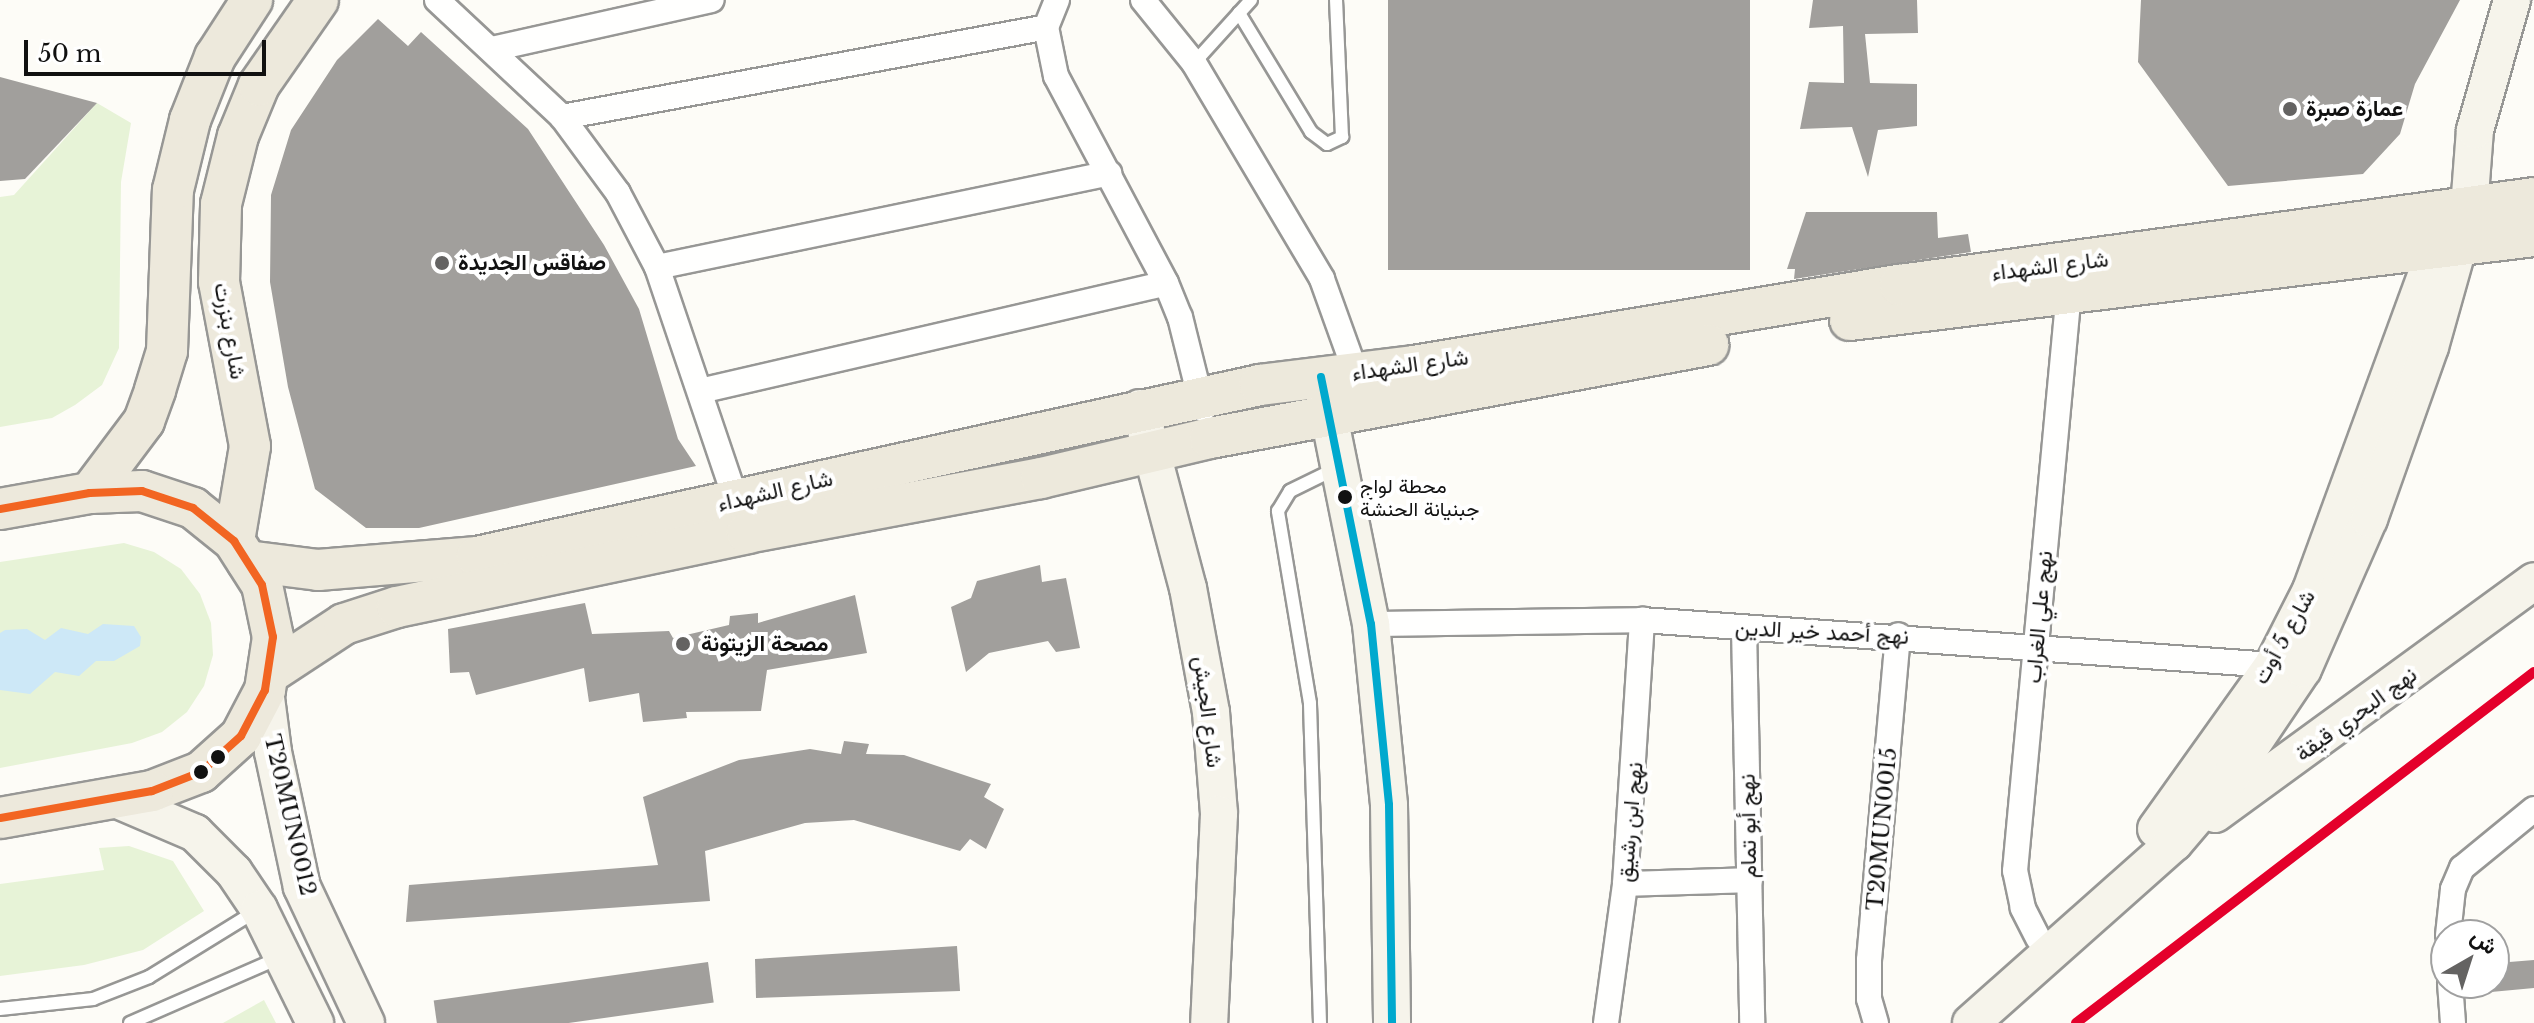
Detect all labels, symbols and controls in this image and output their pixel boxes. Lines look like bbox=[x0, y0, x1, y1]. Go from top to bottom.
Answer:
scale bar bbox=[28, 24, 270, 74]
text: 50 m bbox=[38, 39, 101, 68]
place label: عمارة صبرة bbox=[2306, 96, 2403, 122]
marker: عمارة صبرة bbox=[2281, 100, 2299, 118]
street label: شارع الشهداء bbox=[1990, 246, 2110, 286]
place label: صفاقس الجديدة bbox=[458, 250, 606, 276]
marker: صفاقس الجديدة bbox=[433, 254, 451, 272]
street label: شارع بنزرت bbox=[209, 281, 251, 381]
street label: شارع الشهداء bbox=[1350, 344, 1470, 386]
street label: شارع الشهداء bbox=[715, 465, 835, 517]
place label: محطة لواج جبنيانة الحنشة bbox=[1360, 474, 1479, 521]
marker: محطة لواج جبنيانة الحنشة bbox=[1337, 489, 1353, 505]
street label: نهج علي الغراب bbox=[2020, 550, 2058, 684]
street label: شارع 5 أوت bbox=[2247, 585, 2321, 689]
street label: نهج أحمد خير الدين bbox=[1734, 614, 1910, 650]
place label: مصحة الزيتونة bbox=[701, 631, 829, 657]
marker: مصحة الزيتونة bbox=[672, 633, 694, 655]
street label: شارع الجيش bbox=[1188, 655, 1228, 769]
street label: نهج البحري قيقة bbox=[2290, 661, 2422, 767]
street label: T20MUN0012 bbox=[259, 732, 321, 898]
street label: T20MUN0015 bbox=[1862, 746, 1902, 912]
unlabelled marker bbox=[210, 749, 226, 765]
street label: نهج ابن رشيق bbox=[1612, 761, 1648, 883]
unlabelled marker bbox=[193, 764, 209, 780]
street label: نهج أبو تمام bbox=[1734, 773, 1762, 879]
north arrow bbox=[2430, 919, 2510, 999]
text: ش bbox=[2465, 923, 2503, 960]

